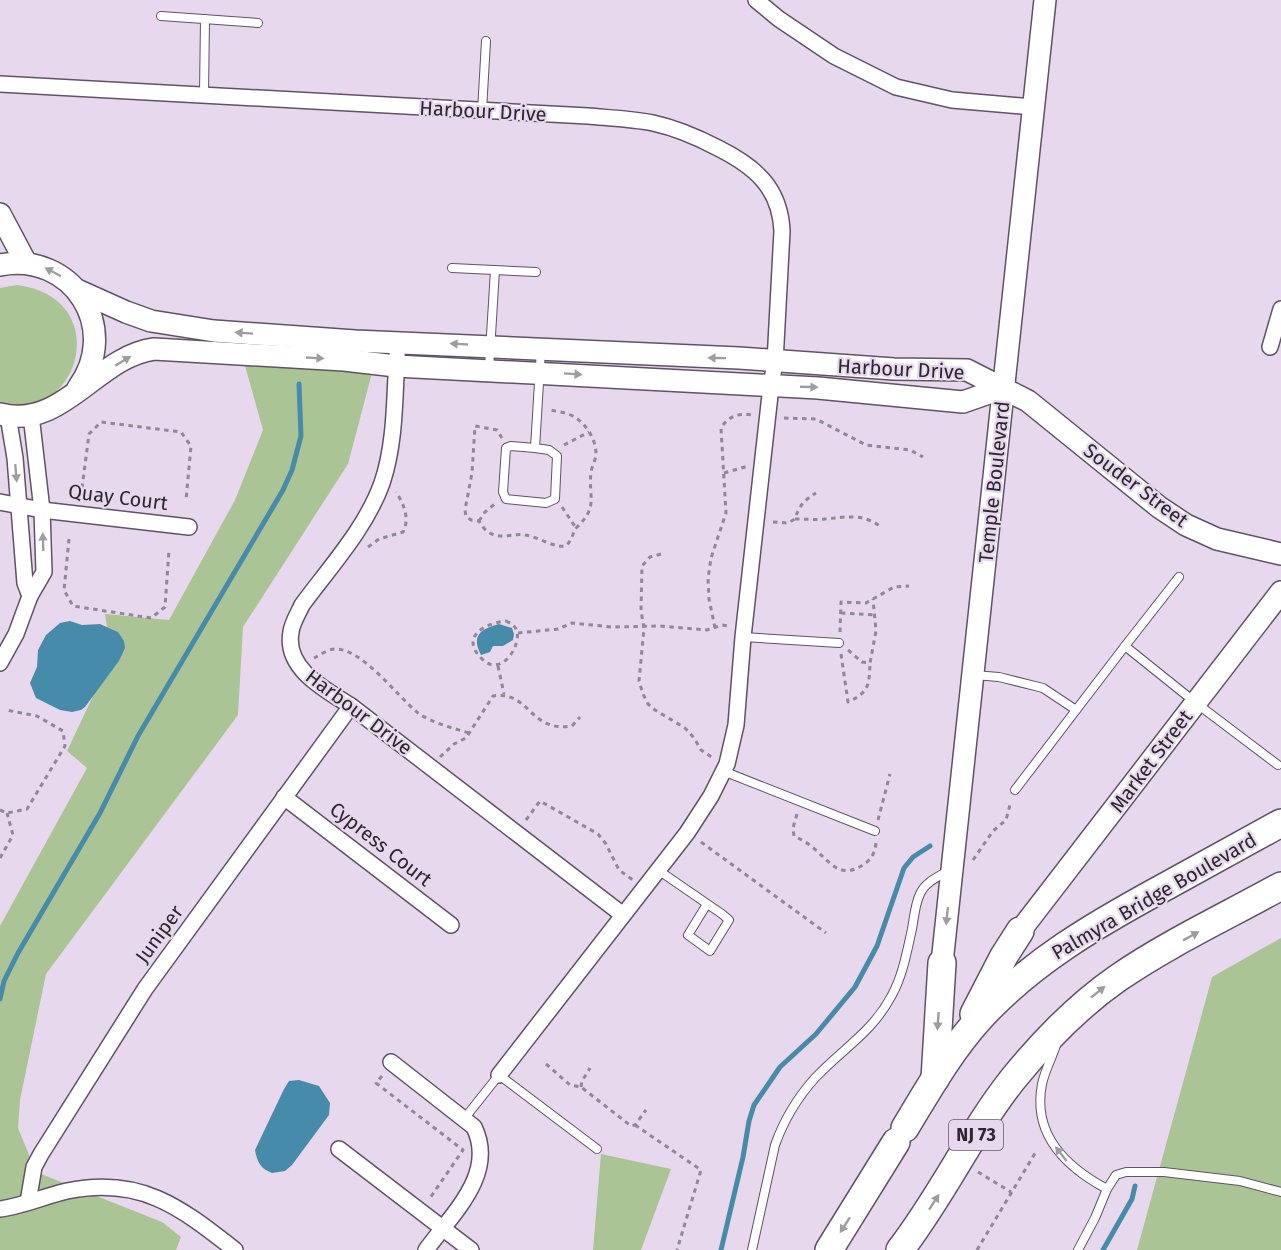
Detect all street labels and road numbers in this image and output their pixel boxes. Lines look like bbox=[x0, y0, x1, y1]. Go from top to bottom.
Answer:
street label: Harbour Drive bbox=[419, 96, 547, 126]
street label: Harbour Drive bbox=[837, 354, 965, 384]
street label: Temple Boulevard bbox=[974, 400, 1014, 564]
street label: Souder Street bbox=[1079, 438, 1193, 532]
street label: Quay Court bbox=[67, 479, 170, 515]
street label: Harbour Drive bbox=[301, 664, 417, 760]
street label: Market Street bbox=[1105, 704, 1198, 817]
street label: Cypress Court bbox=[325, 797, 437, 892]
street label: Palmyra Bridge Boulevard bbox=[1047, 828, 1261, 964]
street label: Juniper bbox=[130, 900, 188, 968]
road number: NJ 73 bbox=[949, 1120, 1003, 1150]

